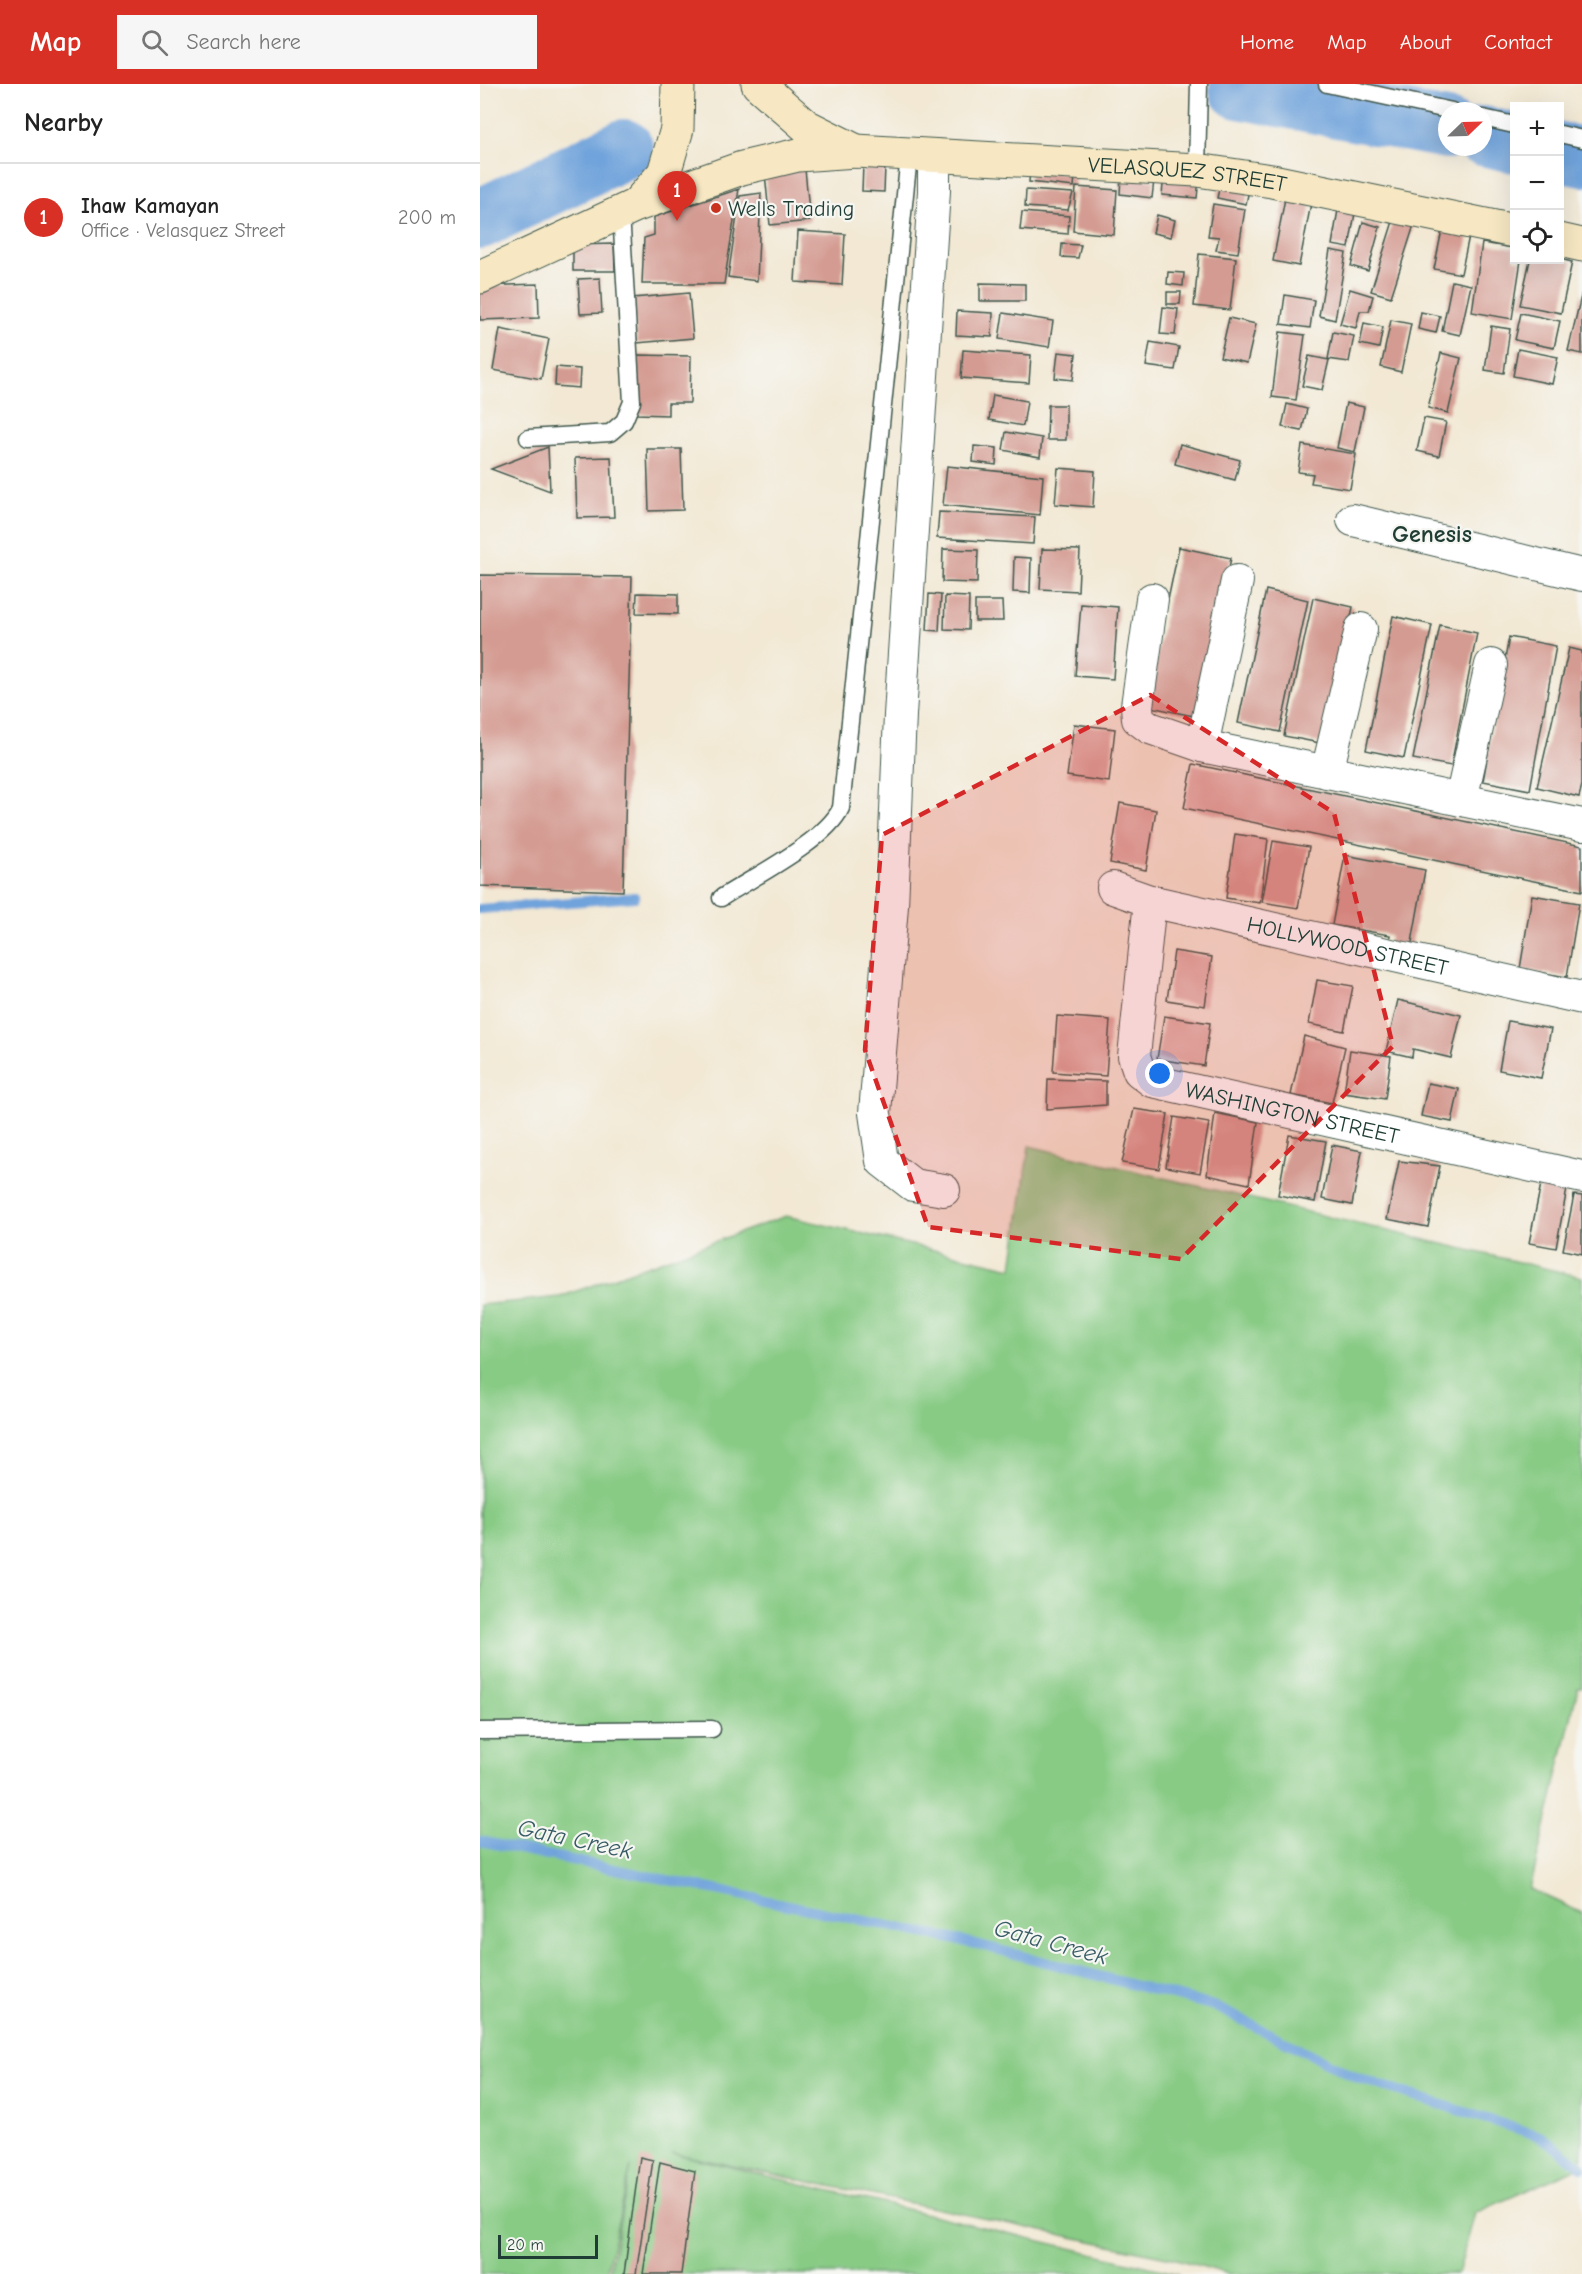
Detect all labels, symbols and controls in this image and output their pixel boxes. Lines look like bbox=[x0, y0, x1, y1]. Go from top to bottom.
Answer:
search box bbox=[117, 15, 537, 69]
text: Map bbox=[30, 26, 81, 58]
icon: search bbox=[138, 26, 171, 59]
text: Search here bbox=[186, 29, 301, 55]
text: Home bbox=[1240, 30, 1294, 54]
text: Map bbox=[1327, 30, 1367, 54]
text: About bbox=[1400, 30, 1451, 54]
text: Contact bbox=[1484, 30, 1552, 54]
north arrow bbox=[1438, 102, 1492, 156]
map controls bbox=[1510, 102, 1564, 264]
button: + bbox=[1510, 102, 1564, 156]
text: Nearby bbox=[24, 108, 103, 138]
street label: VELASQUEZ STREET bbox=[1087, 152, 1290, 198]
button: − bbox=[1510, 156, 1564, 210]
pin: 1 bbox=[658, 172, 696, 221]
text: Ihaw Kamayan bbox=[81, 193, 219, 219]
place label: Wells Trading bbox=[728, 196, 854, 222]
marker: Wells Trading bbox=[709, 201, 723, 215]
text: 1 bbox=[40, 206, 47, 229]
text: 200 m bbox=[398, 206, 456, 229]
button: locate bbox=[1510, 210, 1564, 264]
text: Office · Velasquez Street bbox=[81, 219, 285, 242]
district label: Genesis bbox=[1392, 520, 1472, 548]
street label: HOLLYWOOD STREET bbox=[1244, 911, 1451, 982]
your location bbox=[1145, 1059, 1174, 1088]
street label: WASHINGTON STREET bbox=[1183, 1077, 1402, 1150]
water label: Gata Creek bbox=[515, 1813, 635, 1865]
water label: Gata Creek bbox=[991, 1913, 1111, 1971]
scale bar bbox=[498, 2232, 598, 2260]
text: 20 m bbox=[507, 2236, 544, 2254]

